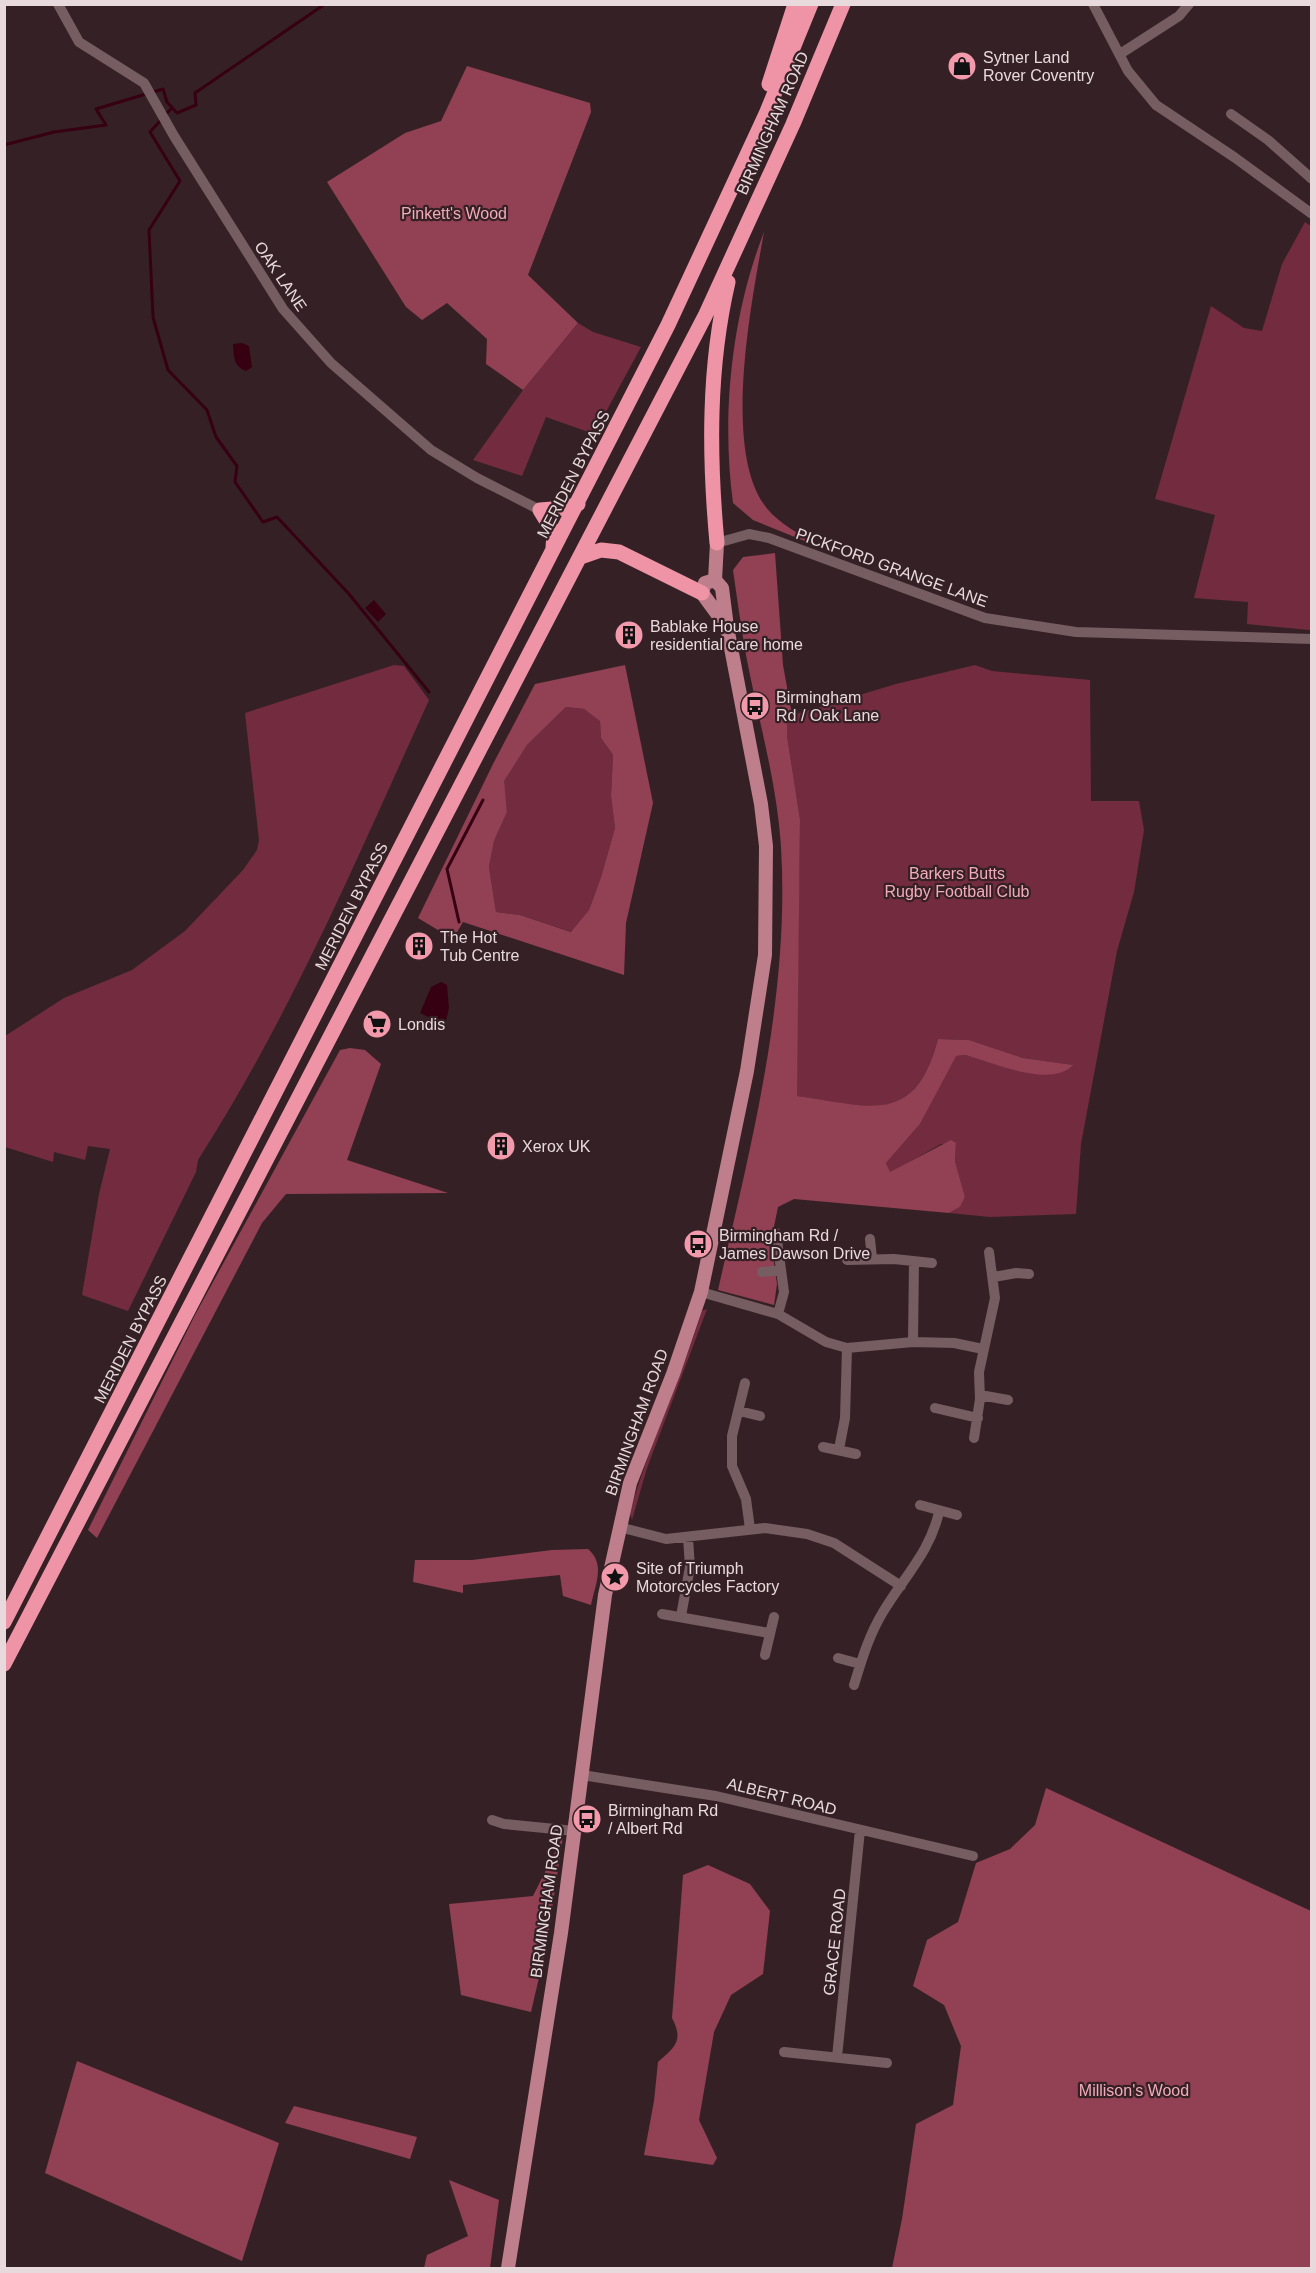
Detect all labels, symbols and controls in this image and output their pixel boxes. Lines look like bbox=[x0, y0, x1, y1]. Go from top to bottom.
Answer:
street label: BIRMINGHAM ROAD bbox=[733, 49, 812, 197]
place label: Sytner Land Rover Coventry bbox=[983, 49, 1094, 84]
shop icon: Sytner Land Rover Coventry bbox=[946, 50, 978, 82]
park label: Pinkett's Wood bbox=[401, 205, 507, 222]
street label: OAK LANE bbox=[251, 238, 310, 314]
street label: MERIDEN BYPASS bbox=[534, 408, 613, 541]
street label: PICKFORD GRANGE LANE bbox=[794, 525, 990, 610]
place label: Bablake House residential care home bbox=[650, 618, 803, 653]
building icon: Bablake House residential care home bbox=[613, 619, 645, 651]
place label: Birmingham Rd / Oak Lane bbox=[776, 689, 879, 724]
bus stop icon: Birmingham Rd / Oak Lane bbox=[739, 690, 771, 722]
street label: MERIDEN BYPASS bbox=[312, 840, 391, 973]
park label: Barkers Butts Rugby Football Club bbox=[885, 865, 1030, 900]
place label: The Hot Tub Centre bbox=[440, 929, 520, 964]
building icon: The Hot Tub Centre bbox=[403, 930, 435, 962]
supermarket icon: Londis bbox=[361, 1008, 393, 1040]
place label: Londis bbox=[398, 1016, 445, 1033]
building icon: Xerox UK bbox=[485, 1130, 517, 1162]
place label: Xerox UK bbox=[522, 1138, 591, 1155]
place label: Birmingham Rd / James Dawson Drive bbox=[719, 1227, 870, 1262]
bus stop icon: Birmingham Rd / James Dawson Drive bbox=[682, 1228, 714, 1260]
street label: MERIDEN BYPASS bbox=[91, 1273, 170, 1406]
street label: BIRMINGHAM ROAD bbox=[602, 1347, 671, 1498]
place label: Site of Triumph Motorcycles Factory bbox=[636, 1560, 779, 1595]
place icon: Site of Triumph Motorcycles Factory bbox=[599, 1561, 631, 1593]
street label: ALBERT ROAD bbox=[725, 1775, 838, 1818]
place label: Birmingham Rd / Albert Rd bbox=[608, 1802, 718, 1837]
bus stop icon: Birmingham Rd / Albert Rd bbox=[571, 1803, 603, 1835]
street label: BIRMINGHAM ROAD bbox=[527, 1823, 566, 1979]
street label: GRACE ROAD bbox=[820, 1888, 849, 1996]
park label: Millison's Wood bbox=[1079, 2082, 1189, 2099]

